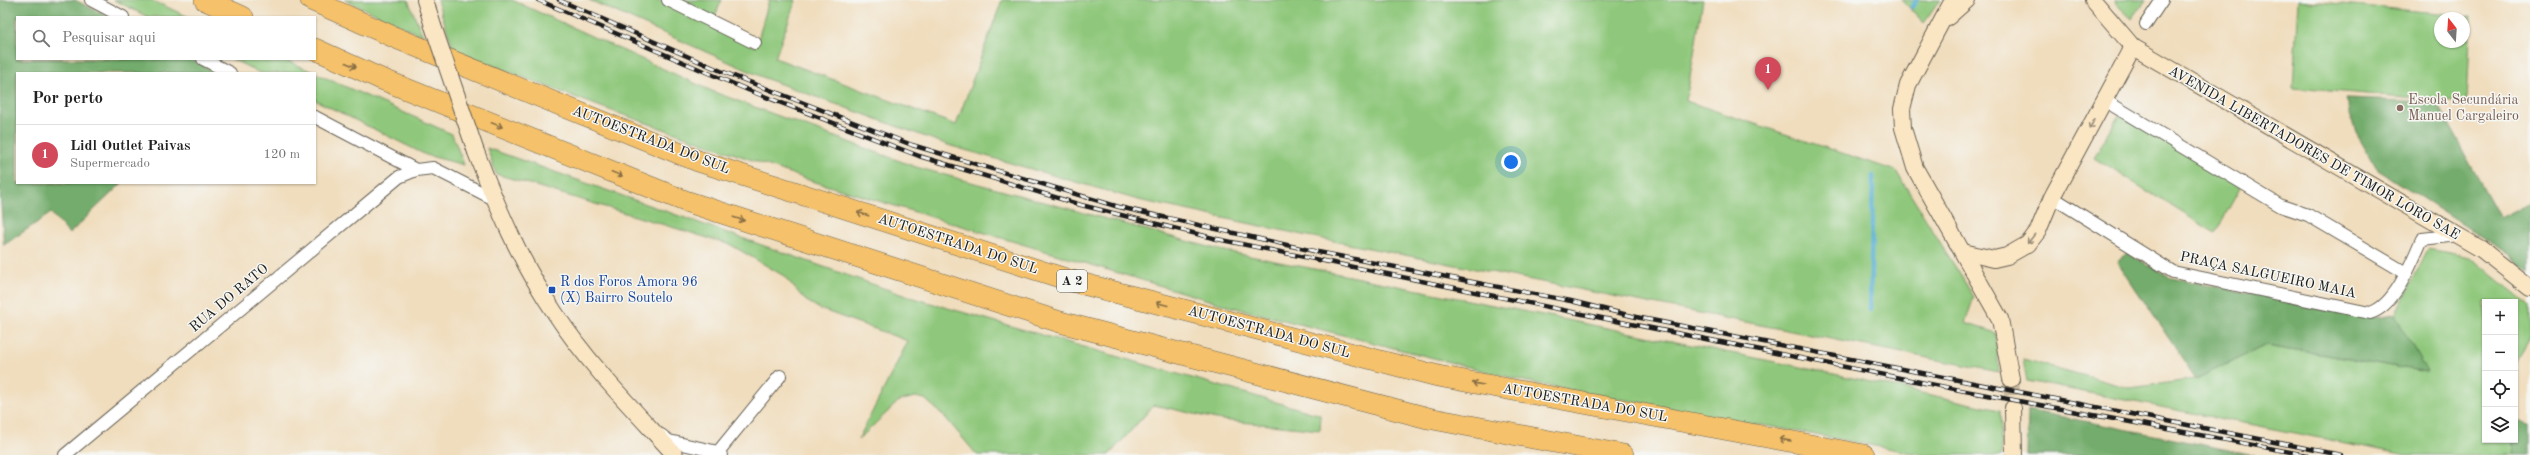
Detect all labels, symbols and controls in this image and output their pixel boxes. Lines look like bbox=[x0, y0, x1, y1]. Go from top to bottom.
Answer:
north arrow bbox=[2434, 12, 2470, 48]
search box bbox=[16, 16, 316, 60]
icon: search bbox=[30, 27, 52, 49]
text: Pesquisar aqui bbox=[62, 31, 156, 46]
pin: 1 bbox=[1755, 57, 1781, 90]
one-way arrow bbox=[344, 62, 356, 69]
street label: AVENIDA LIBERTADORES DE TIMOR LORO SAE bbox=[2166, 64, 2462, 242]
text: Por perto bbox=[32, 90, 103, 107]
place label: Escola Secundária Manuel Cargaleiro bbox=[2408, 93, 2519, 123]
street label: AUTOESTRADA DO SUL bbox=[570, 103, 732, 177]
marker: Escola Secundária Manuel Cargaleiro bbox=[2395, 103, 2405, 113]
one-way arrow bbox=[2087, 118, 2095, 130]
one-way arrow bbox=[490, 122, 502, 130]
text: Lidl Outlet Paivas bbox=[70, 139, 190, 154]
text: 1 bbox=[41, 148, 49, 161]
text: 120 m bbox=[263, 148, 300, 161]
your location bbox=[1501, 152, 1521, 172]
text: Supermercado bbox=[70, 157, 150, 170]
one-way arrow bbox=[611, 171, 623, 178]
one-way arrow bbox=[857, 210, 870, 217]
street label: AUTOESTRADA DO SUL bbox=[876, 211, 1040, 277]
one-way arrow bbox=[732, 216, 745, 223]
one-way arrow bbox=[2027, 233, 2036, 244]
street label: PRAÇA SALGUEIRO MAIA bbox=[2179, 249, 2358, 301]
street label: RUA DO RATO bbox=[187, 261, 271, 335]
road number: A 2 bbox=[1057, 270, 1087, 292]
place label: R dos Foros Amora 96 (X) Bairro Soutelo bbox=[560, 275, 698, 305]
marker: R dos Foros Amora 96 (X) Bairro Soutelo bbox=[547, 285, 557, 295]
map controls bbox=[2482, 299, 2518, 443]
button: + bbox=[2482, 299, 2518, 335]
one-way arrow bbox=[1156, 300, 1169, 308]
street label: AUTOESTRADA DO SUL bbox=[1186, 304, 1352, 360]
button: − bbox=[2482, 335, 2518, 371]
button: locate bbox=[2482, 371, 2518, 407]
one-way arrow bbox=[1472, 379, 1485, 387]
street label: AUTOESTRADA DO SUL bbox=[1501, 382, 1669, 424]
button: layers bbox=[2482, 407, 2518, 443]
one-way arrow bbox=[1779, 436, 1792, 444]

